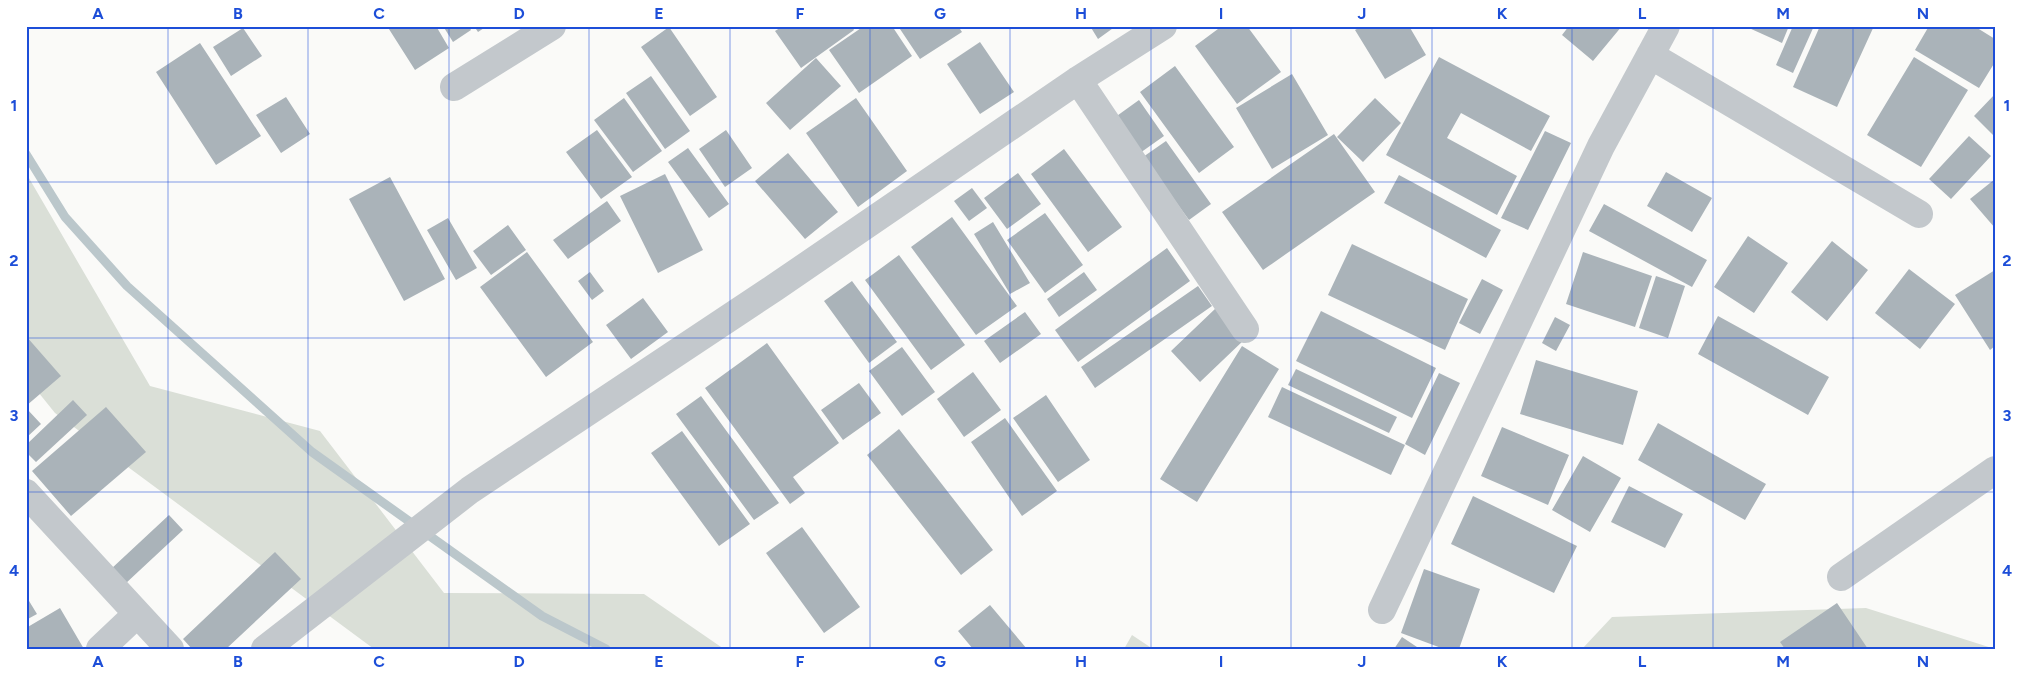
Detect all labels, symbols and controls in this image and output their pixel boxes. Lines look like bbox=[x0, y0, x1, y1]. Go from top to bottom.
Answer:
text: A bbox=[92, 4, 104, 23]
text: B bbox=[233, 4, 243, 23]
text: C bbox=[373, 4, 385, 23]
text: D bbox=[513, 4, 525, 23]
text: E bbox=[654, 4, 664, 23]
text: F bbox=[796, 4, 805, 23]
text: G bbox=[934, 4, 946, 23]
text: H bbox=[1075, 4, 1087, 23]
text: I bbox=[1219, 4, 1223, 23]
text: J bbox=[1358, 4, 1366, 23]
text: K bbox=[1497, 4, 1508, 23]
text: L bbox=[1638, 4, 1647, 23]
text: M bbox=[1776, 4, 1790, 23]
text: N bbox=[1917, 4, 1929, 23]
text: 1 bbox=[11, 96, 17, 115]
text: 1 bbox=[2004, 96, 2010, 115]
text: 2 bbox=[9, 251, 19, 270]
text: 2 bbox=[2002, 251, 2012, 270]
text: 3 bbox=[10, 406, 19, 425]
text: 3 bbox=[2003, 406, 2012, 425]
text: 4 bbox=[9, 561, 19, 580]
text: 4 bbox=[2002, 561, 2012, 580]
text: A bbox=[92, 652, 104, 671]
text: B bbox=[233, 652, 243, 671]
text: C bbox=[373, 652, 385, 671]
text: D bbox=[513, 652, 525, 671]
text: E bbox=[654, 652, 664, 671]
text: F bbox=[796, 652, 805, 671]
text: G bbox=[934, 652, 946, 671]
text: H bbox=[1075, 652, 1087, 671]
text: I bbox=[1219, 652, 1223, 671]
text: J bbox=[1358, 652, 1366, 671]
text: K bbox=[1497, 652, 1508, 671]
text: L bbox=[1638, 652, 1647, 671]
text: M bbox=[1776, 652, 1790, 671]
text: N bbox=[1917, 652, 1929, 671]

